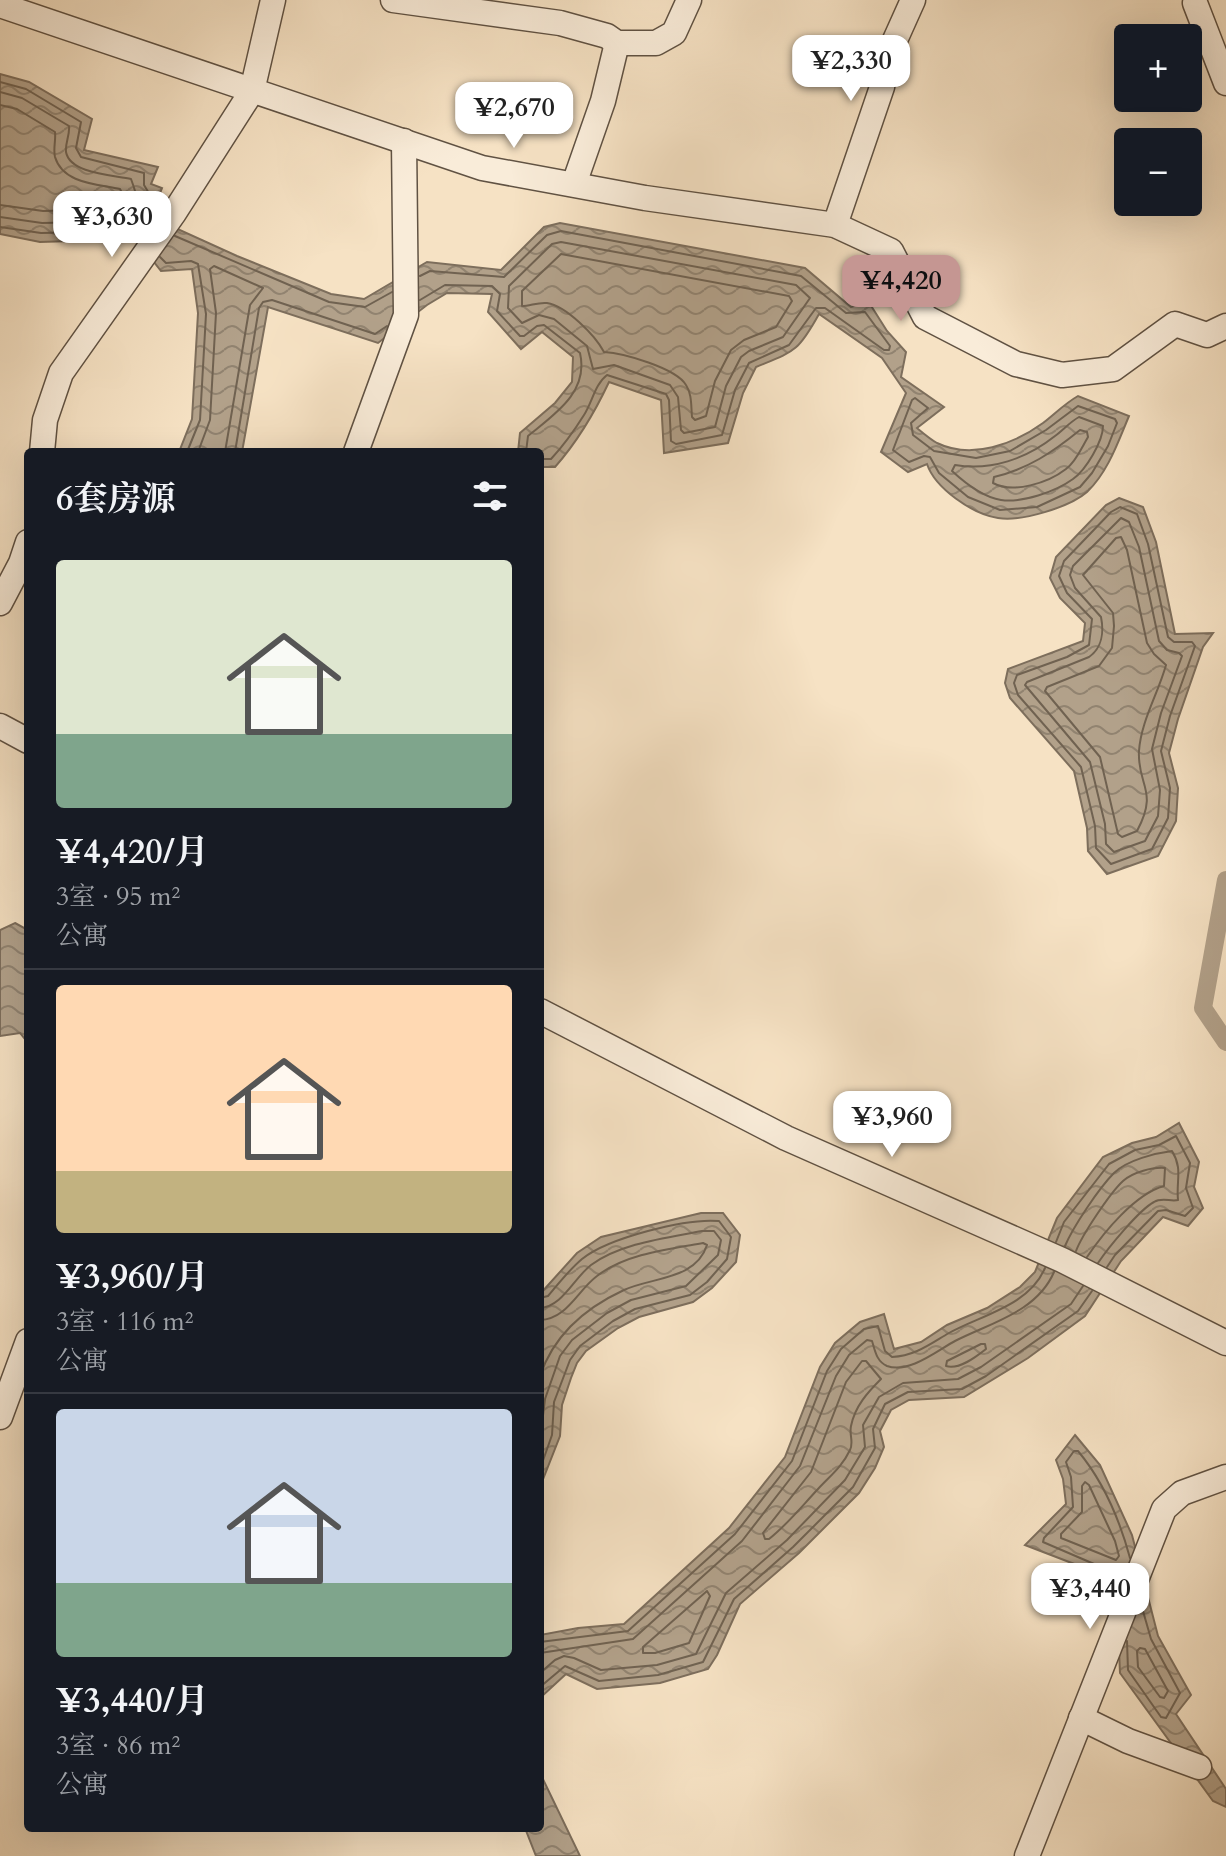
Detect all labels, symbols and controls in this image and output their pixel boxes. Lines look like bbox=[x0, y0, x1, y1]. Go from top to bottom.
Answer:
map controls bbox=[1114, 24, 1202, 216]
button: + bbox=[1114, 24, 1202, 112]
pin: ¥2,330 bbox=[786, 35, 916, 103]
text: ¥2,330 bbox=[810, 43, 892, 78]
pin: ¥2,670 bbox=[449, 82, 579, 150]
text: ¥2,670 bbox=[473, 90, 555, 125]
button: − bbox=[1114, 128, 1202, 216]
pin: ¥3,630 bbox=[47, 191, 177, 259]
text: ¥3,630 bbox=[71, 199, 153, 234]
pin: ¥4,420 bbox=[836, 255, 966, 323]
text: ¥4,420 bbox=[860, 263, 942, 298]
icon: filters bbox=[468, 474, 512, 518]
text: 6套房源 bbox=[56, 476, 175, 522]
icon: home bbox=[212, 612, 356, 756]
text: ¥4,420/月 bbox=[56, 829, 209, 875]
text: 3室 · 95 m² bbox=[56, 879, 180, 914]
text: 公寓 bbox=[56, 918, 108, 953]
icon: home bbox=[212, 1037, 356, 1181]
pin: ¥3,960 bbox=[827, 1091, 957, 1159]
text: ¥3,960 bbox=[851, 1099, 933, 1134]
text: ¥3,960/月 bbox=[56, 1254, 209, 1300]
text: 3室 · 116 m² bbox=[56, 1304, 194, 1339]
text: 公寓 bbox=[56, 1343, 108, 1378]
icon: home bbox=[212, 1461, 356, 1605]
pin: ¥3,440 bbox=[1025, 1563, 1155, 1631]
text: ¥3,440 bbox=[1049, 1571, 1131, 1606]
text: ¥3,440/月 bbox=[56, 1678, 209, 1724]
text: 3室 · 86 m² bbox=[56, 1728, 180, 1763]
text: 公寓 bbox=[56, 1767, 108, 1802]

